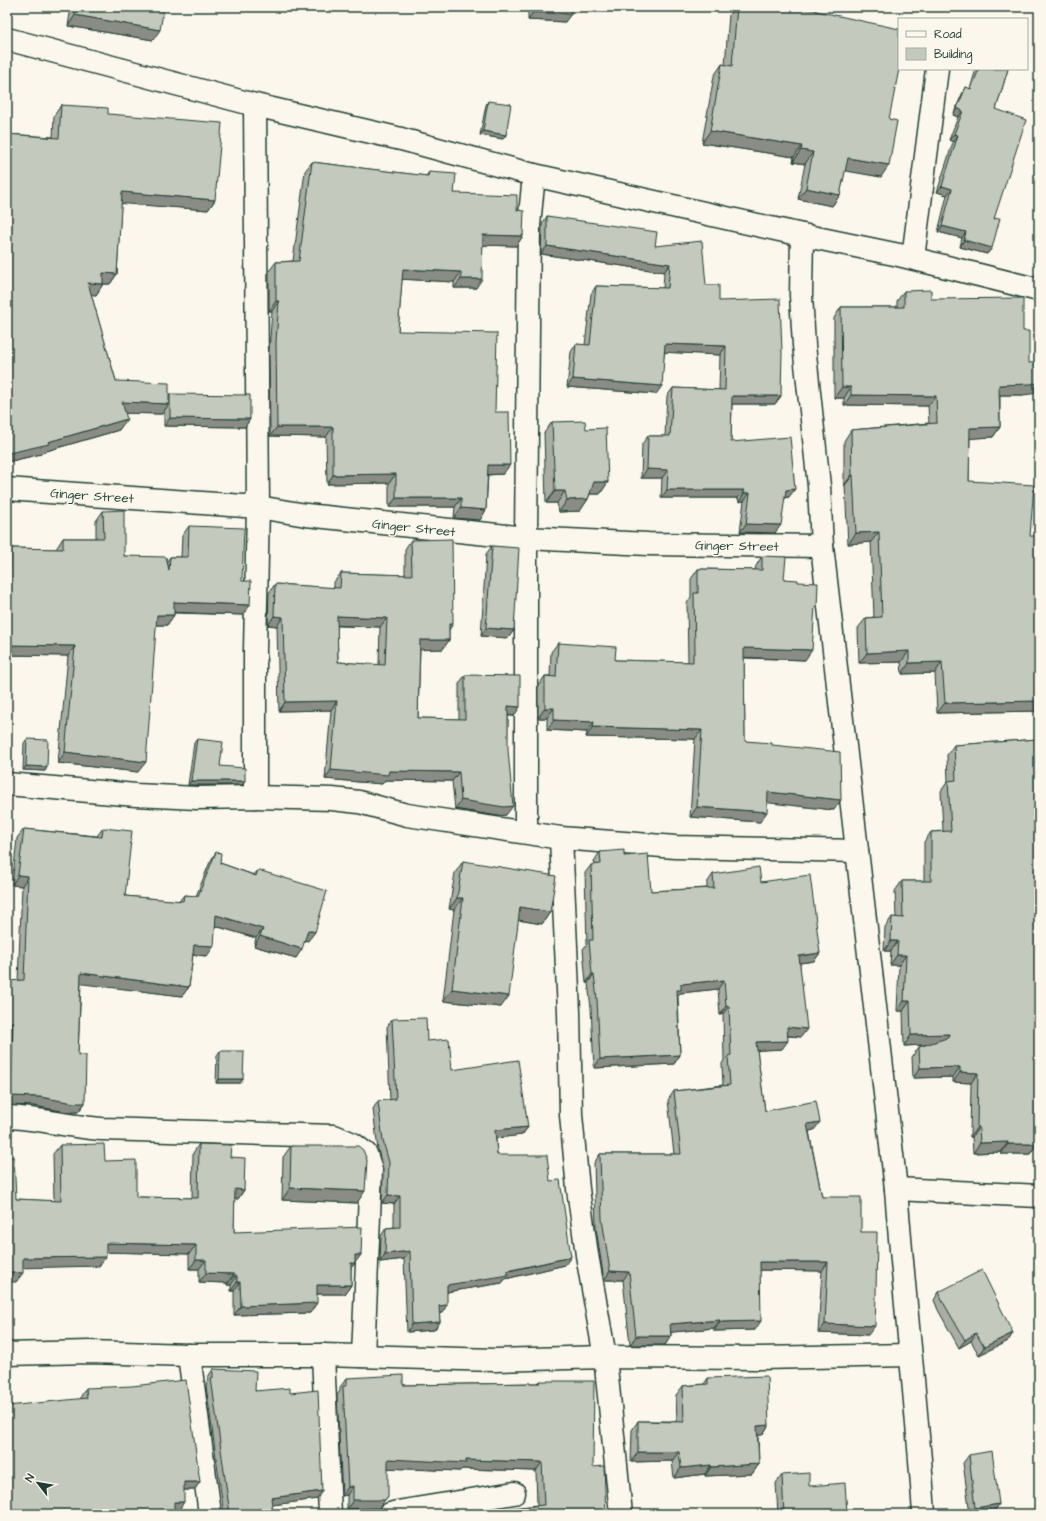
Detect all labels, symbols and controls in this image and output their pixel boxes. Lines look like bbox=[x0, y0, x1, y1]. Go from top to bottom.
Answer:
legend bbox=[898, 18, 1028, 70]
text: Road bbox=[934, 26, 962, 43]
text: Building bbox=[934, 46, 972, 64]
street label: Ginger Street bbox=[49, 484, 135, 509]
street label: Ginger Street bbox=[371, 515, 457, 542]
street label: Ginger Street bbox=[695, 536, 780, 557]
north arrow bbox=[18, 1463, 58, 1503]
text: N bbox=[22, 1471, 38, 1485]

